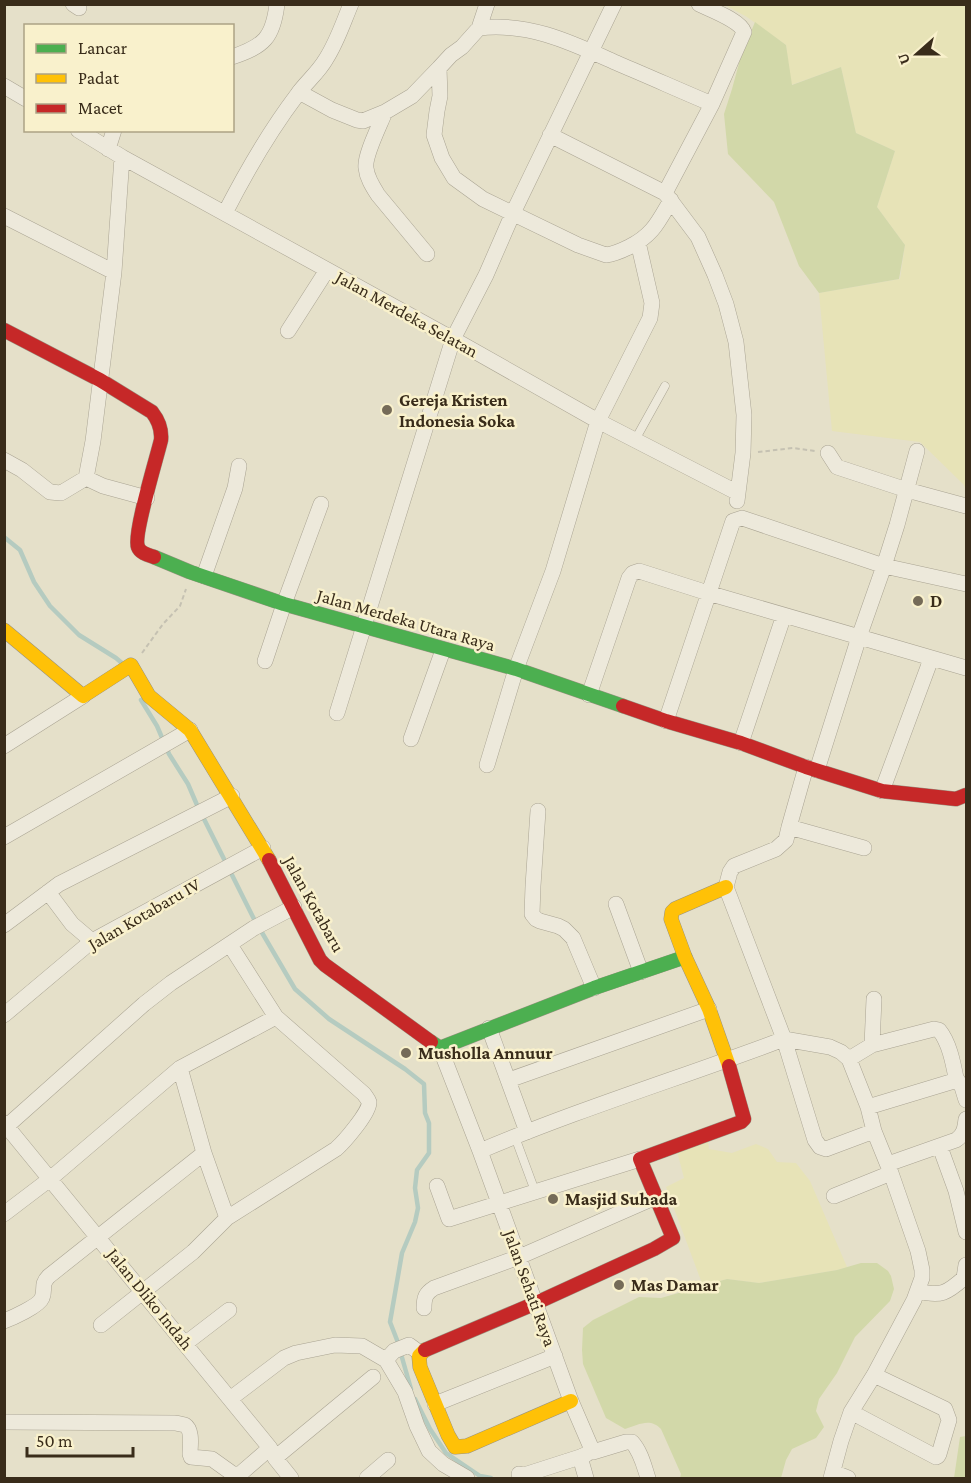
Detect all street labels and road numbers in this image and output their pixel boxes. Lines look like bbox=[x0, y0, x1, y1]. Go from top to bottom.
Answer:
street label: Jalan Merdeka Selatan bbox=[331, 266, 482, 362]
street label: Jalan Merdeka Utara Raya bbox=[313, 584, 497, 655]
street label: Jalan Kotabaru bbox=[278, 851, 349, 956]
street label: Jalan Kotabaru IV bbox=[83, 874, 204, 955]
street label: Jalan Sehati Raya bbox=[499, 1225, 560, 1349]
street label: Jalan Dliko Indah bbox=[102, 1243, 197, 1354]

